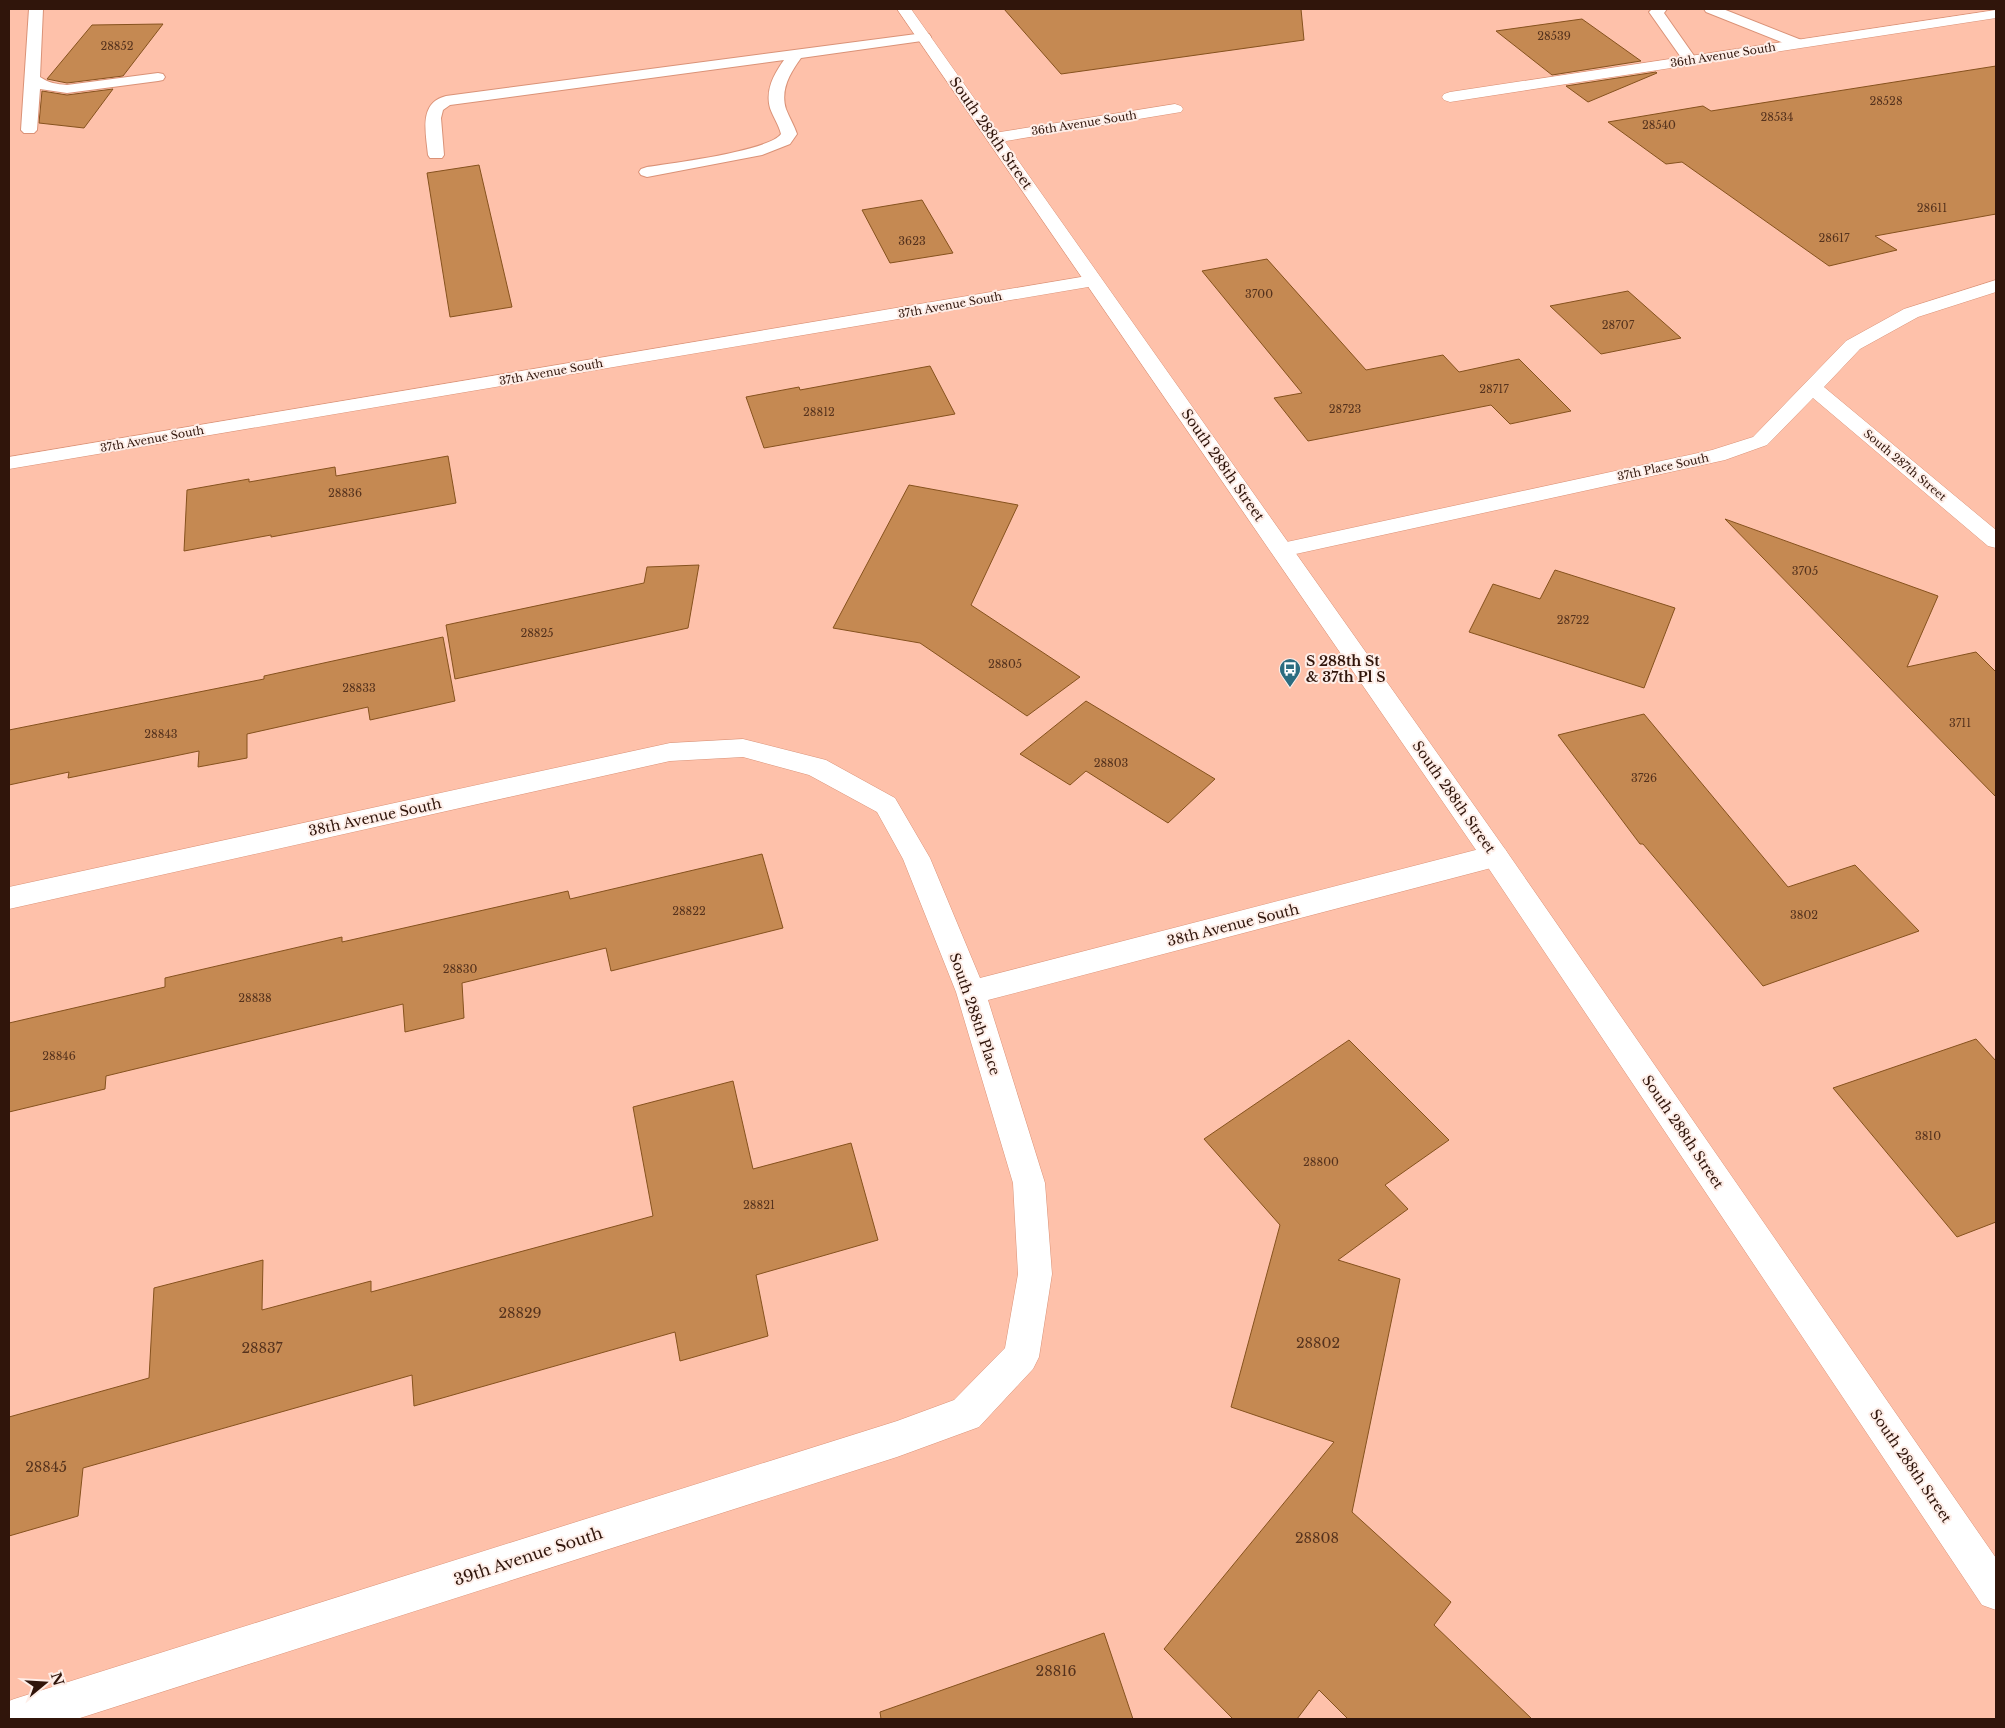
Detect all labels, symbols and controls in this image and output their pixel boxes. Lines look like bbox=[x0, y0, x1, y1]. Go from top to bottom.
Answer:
house number: 28539 bbox=[1537, 29, 1571, 43]
house number: 28852 bbox=[100, 39, 134, 53]
street label: 36th Avenue South bbox=[1669, 40, 1777, 70]
street label: South 288th Street bbox=[945, 73, 1037, 193]
house number: 28528 bbox=[1869, 94, 1903, 108]
street label: 36th Avenue South bbox=[1030, 108, 1138, 138]
house number: 28534 bbox=[1761, 110, 1793, 124]
house number: 28540 bbox=[1642, 118, 1676, 132]
house number: 28611 bbox=[1917, 201, 1947, 215]
house number: 28617 bbox=[1819, 231, 1850, 245]
house number: 3623 bbox=[898, 234, 926, 248]
house number: 3700 bbox=[1245, 287, 1273, 301]
street label: 37th Avenue South bbox=[897, 289, 1003, 321]
house number: 28707 bbox=[1602, 318, 1635, 332]
street label: 37th Avenue South bbox=[498, 356, 604, 388]
house number: 28717 bbox=[1479, 382, 1509, 396]
house number: 28723 bbox=[1329, 402, 1361, 416]
house number: 28812 bbox=[803, 405, 835, 419]
street label: South 288th Street bbox=[1177, 405, 1269, 525]
street label: 37th Avenue South bbox=[99, 423, 205, 455]
street label: South 287th Street bbox=[1861, 426, 1950, 504]
street label: 37th Place South bbox=[1616, 450, 1710, 484]
house number: 28836 bbox=[328, 486, 362, 500]
house number: 3705 bbox=[1792, 564, 1818, 578]
house number: 28722 bbox=[1557, 613, 1589, 627]
house number: 28825 bbox=[520, 626, 554, 640]
place label: S 288th St & 37th Pl S bbox=[1306, 652, 1385, 686]
house number: 28805 bbox=[988, 657, 1022, 671]
bus stop icon: S 288th St & 37th Pl S bbox=[1278, 657, 1302, 688]
house number: 28833 bbox=[342, 681, 376, 695]
house number: 3711 bbox=[1949, 716, 1971, 730]
house number: 28843 bbox=[144, 727, 178, 741]
street label: South 288th Street bbox=[1408, 737, 1500, 857]
house number: 28803 bbox=[1094, 756, 1129, 770]
house number: 3726 bbox=[1631, 771, 1657, 785]
street label: 38th Avenue South bbox=[307, 794, 443, 840]
street label: 38th Avenue South bbox=[1165, 900, 1301, 950]
house number: 28822 bbox=[672, 904, 706, 918]
house number: 3802 bbox=[1790, 908, 1818, 922]
street label: South 288th Place bbox=[946, 950, 1004, 1078]
house number: 28830 bbox=[443, 962, 478, 976]
house number: 28838 bbox=[238, 991, 272, 1005]
house number: 28846 bbox=[42, 1049, 76, 1063]
street label: South 288th Street bbox=[1638, 1072, 1728, 1193]
house number: 3810 bbox=[1915, 1129, 1941, 1143]
house number: 28800 bbox=[1303, 1155, 1339, 1169]
house number: 28821 bbox=[743, 1198, 775, 1212]
house number: 28829 bbox=[498, 1304, 542, 1322]
house number: 28802 bbox=[1296, 1334, 1340, 1352]
house number: 28837 bbox=[241, 1339, 284, 1357]
street label: South 288th Street bbox=[1866, 1406, 1956, 1527]
house number: 28845 bbox=[25, 1458, 67, 1476]
street label: 39th Avenue South bbox=[451, 1523, 605, 1589]
house number: 28808 bbox=[1295, 1529, 1339, 1547]
north arrow bbox=[20, 1658, 70, 1708]
house number: 28816 bbox=[1036, 1662, 1076, 1680]
text: N bbox=[47, 1670, 68, 1688]

